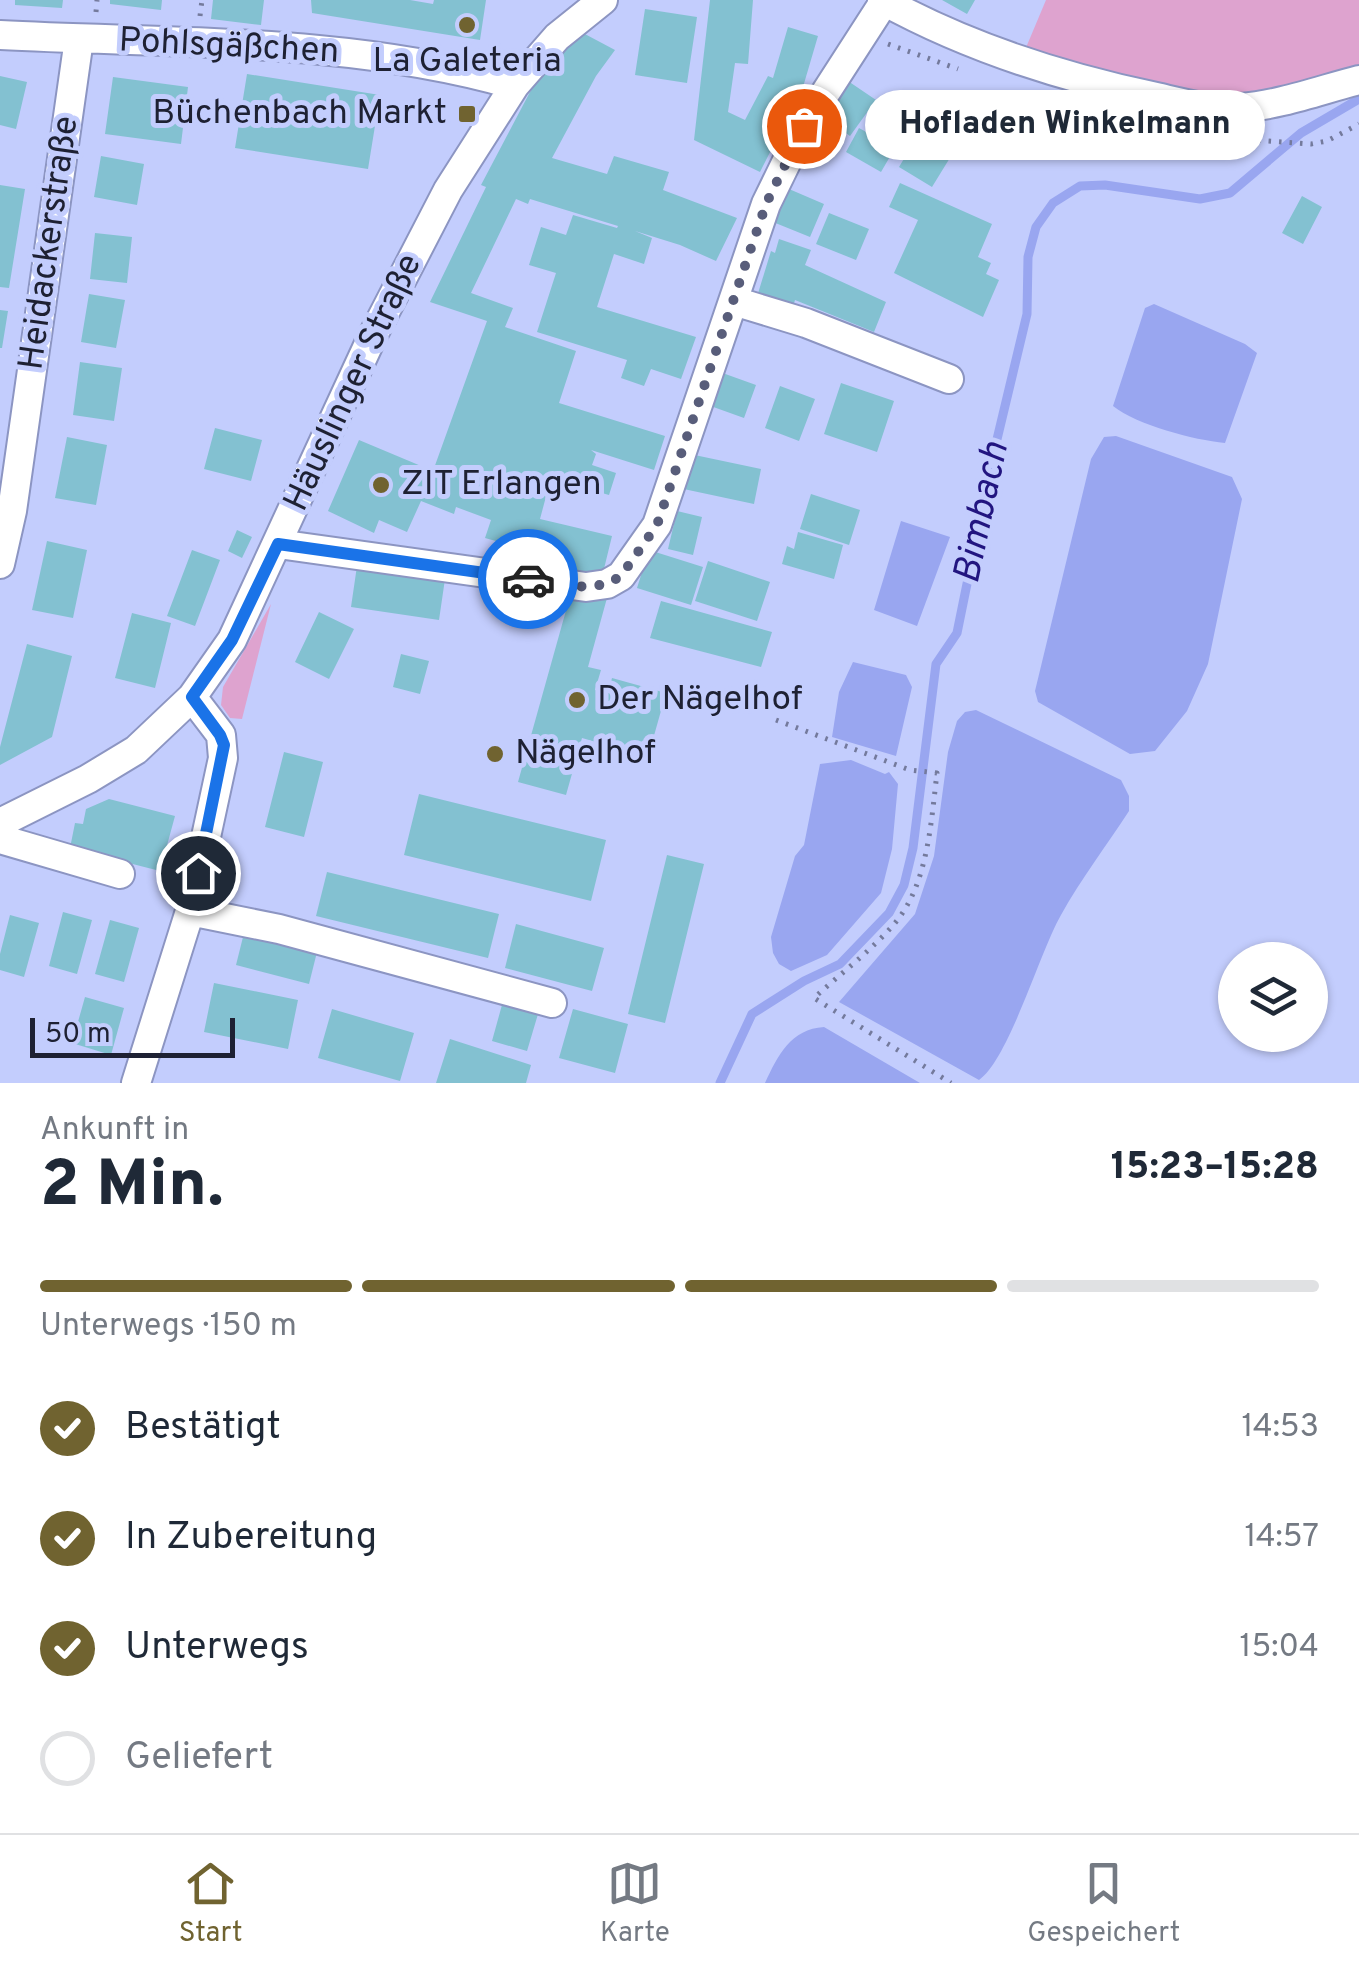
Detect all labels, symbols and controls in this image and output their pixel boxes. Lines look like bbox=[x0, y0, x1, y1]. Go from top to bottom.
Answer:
marker: La Galeteria bbox=[456, 14, 478, 36]
street label: Pohlsgäßchen bbox=[118, 19, 340, 75]
place label: La Galeteria bbox=[372, 40, 562, 84]
pin bbox=[762, 84, 847, 169]
callout: Hofladen Winkelmann bbox=[864, 91, 1264, 161]
place label: Büchenbach Markt bbox=[152, 92, 447, 136]
icon: bag bbox=[777, 99, 832, 154]
marker: Büchenbach Markt bbox=[456, 103, 478, 125]
text: Hofladen Winkelmann bbox=[899, 105, 1231, 145]
street label: Heidackerstraße bbox=[10, 113, 90, 373]
street label: Häuslinger Straße bbox=[275, 247, 433, 519]
water label: Bimbach bbox=[944, 437, 1022, 588]
place label: ZIT Erlangen bbox=[401, 463, 602, 507]
marker: ZIT Erlangen bbox=[370, 474, 392, 496]
courier bbox=[478, 529, 578, 629]
icon: car bbox=[501, 552, 556, 607]
place label: Der Nägelhof bbox=[597, 678, 803, 722]
marker: Der Nägelhof bbox=[566, 689, 588, 711]
place label: Nägelhof bbox=[515, 732, 656, 776]
marker: Nägelhof bbox=[484, 743, 506, 765]
pin bbox=[156, 831, 241, 916]
icon: home bbox=[171, 846, 226, 901]
map controls bbox=[1218, 942, 1328, 1052]
button: layers bbox=[1218, 942, 1328, 1052]
scale bar bbox=[30, 1013, 235, 1058]
text: 50 m bbox=[45, 1017, 111, 1053]
text: Ankunft in bbox=[40, 1111, 189, 1151]
text: 15:23–15:28 bbox=[1111, 1144, 1319, 1193]
text: 2 Min. bbox=[40, 1147, 224, 1229]
text: Unterwegs · 150 m bbox=[40, 1307, 297, 1347]
icon: check bbox=[40, 1401, 95, 1456]
text: Bestätigt bbox=[125, 1404, 281, 1453]
text: 14:53 bbox=[1241, 1408, 1319, 1448]
icon: check bbox=[40, 1511, 95, 1566]
text: In Zubereitung bbox=[125, 1514, 377, 1563]
text: 14:57 bbox=[1244, 1518, 1319, 1558]
icon: check bbox=[40, 1621, 95, 1676]
text: Unterwegs bbox=[125, 1624, 309, 1673]
text: 15:04 bbox=[1240, 1628, 1319, 1668]
text: Geliefert bbox=[125, 1734, 273, 1783]
tab: Start bbox=[179, 1856, 243, 1952]
tab: Karte bbox=[600, 1856, 670, 1952]
tab: Gespeichert bbox=[1027, 1856, 1180, 1952]

